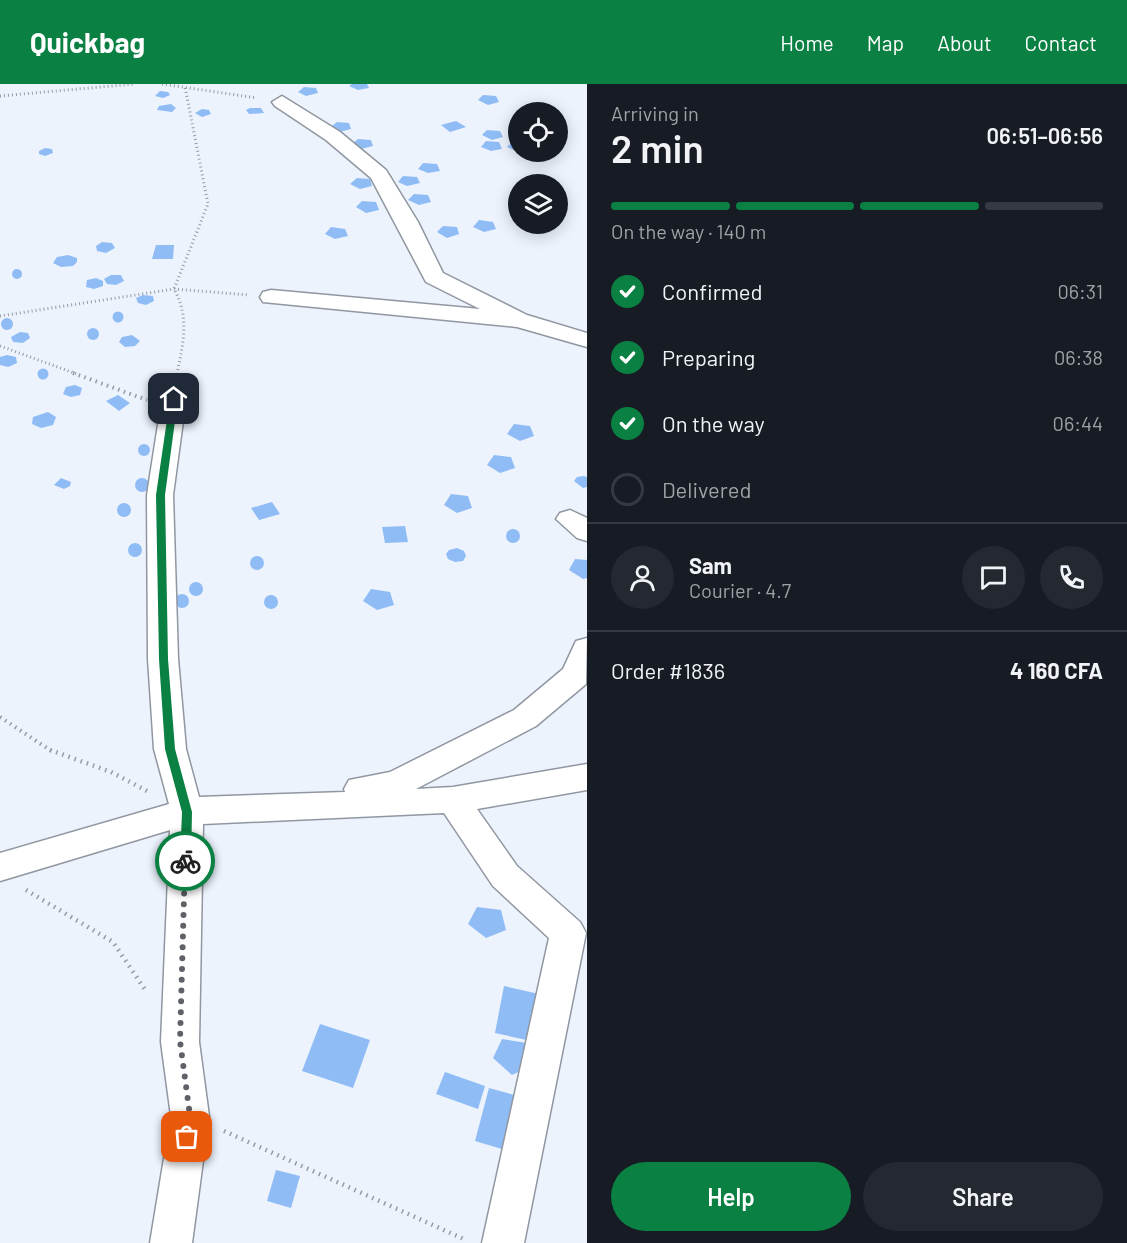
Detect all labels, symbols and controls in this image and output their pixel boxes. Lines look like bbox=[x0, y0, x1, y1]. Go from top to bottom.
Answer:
text: Quickbag bbox=[30, 25, 145, 59]
text: Home bbox=[780, 30, 834, 55]
text: Map bbox=[867, 30, 904, 55]
text: About bbox=[937, 30, 992, 55]
text: Contact bbox=[1025, 30, 1097, 55]
text: Arriving in bbox=[611, 101, 699, 125]
map controls bbox=[508, 102, 568, 234]
button: locate bbox=[508, 102, 568, 162]
text: 06:51–06:56 bbox=[986, 122, 1103, 148]
text: 2 min bbox=[611, 124, 704, 171]
button: layers bbox=[508, 174, 568, 234]
text: On the way · 140 m bbox=[611, 219, 766, 243]
icon: check bbox=[611, 275, 644, 308]
text: Confirmed bbox=[662, 278, 762, 304]
text: 06:31 bbox=[1057, 279, 1103, 303]
icon: check bbox=[611, 341, 644, 374]
text: Preparing bbox=[662, 344, 755, 370]
text: 06:38 bbox=[1054, 345, 1103, 369]
pin bbox=[148, 373, 199, 424]
icon: home bbox=[157, 382, 190, 415]
icon: check bbox=[611, 407, 644, 440]
text: On the way bbox=[662, 410, 765, 436]
text: 06:44 bbox=[1053, 411, 1103, 435]
text: Delivered bbox=[662, 476, 751, 502]
button: person bbox=[611, 546, 674, 609]
button: chat bbox=[962, 546, 1025, 609]
button: phone bbox=[1040, 546, 1103, 609]
text: Sam bbox=[689, 552, 732, 578]
text: Courier · 4.7 bbox=[689, 578, 791, 602]
text: Order #1836 bbox=[611, 657, 725, 683]
text: 4 160 CFA bbox=[1010, 657, 1103, 683]
courier bbox=[155, 831, 215, 891]
icon: bike bbox=[169, 845, 202, 878]
pin bbox=[161, 1111, 212, 1162]
icon: bag bbox=[170, 1120, 203, 1153]
button: Help bbox=[611, 1162, 851, 1231]
button: Share bbox=[863, 1162, 1103, 1231]

